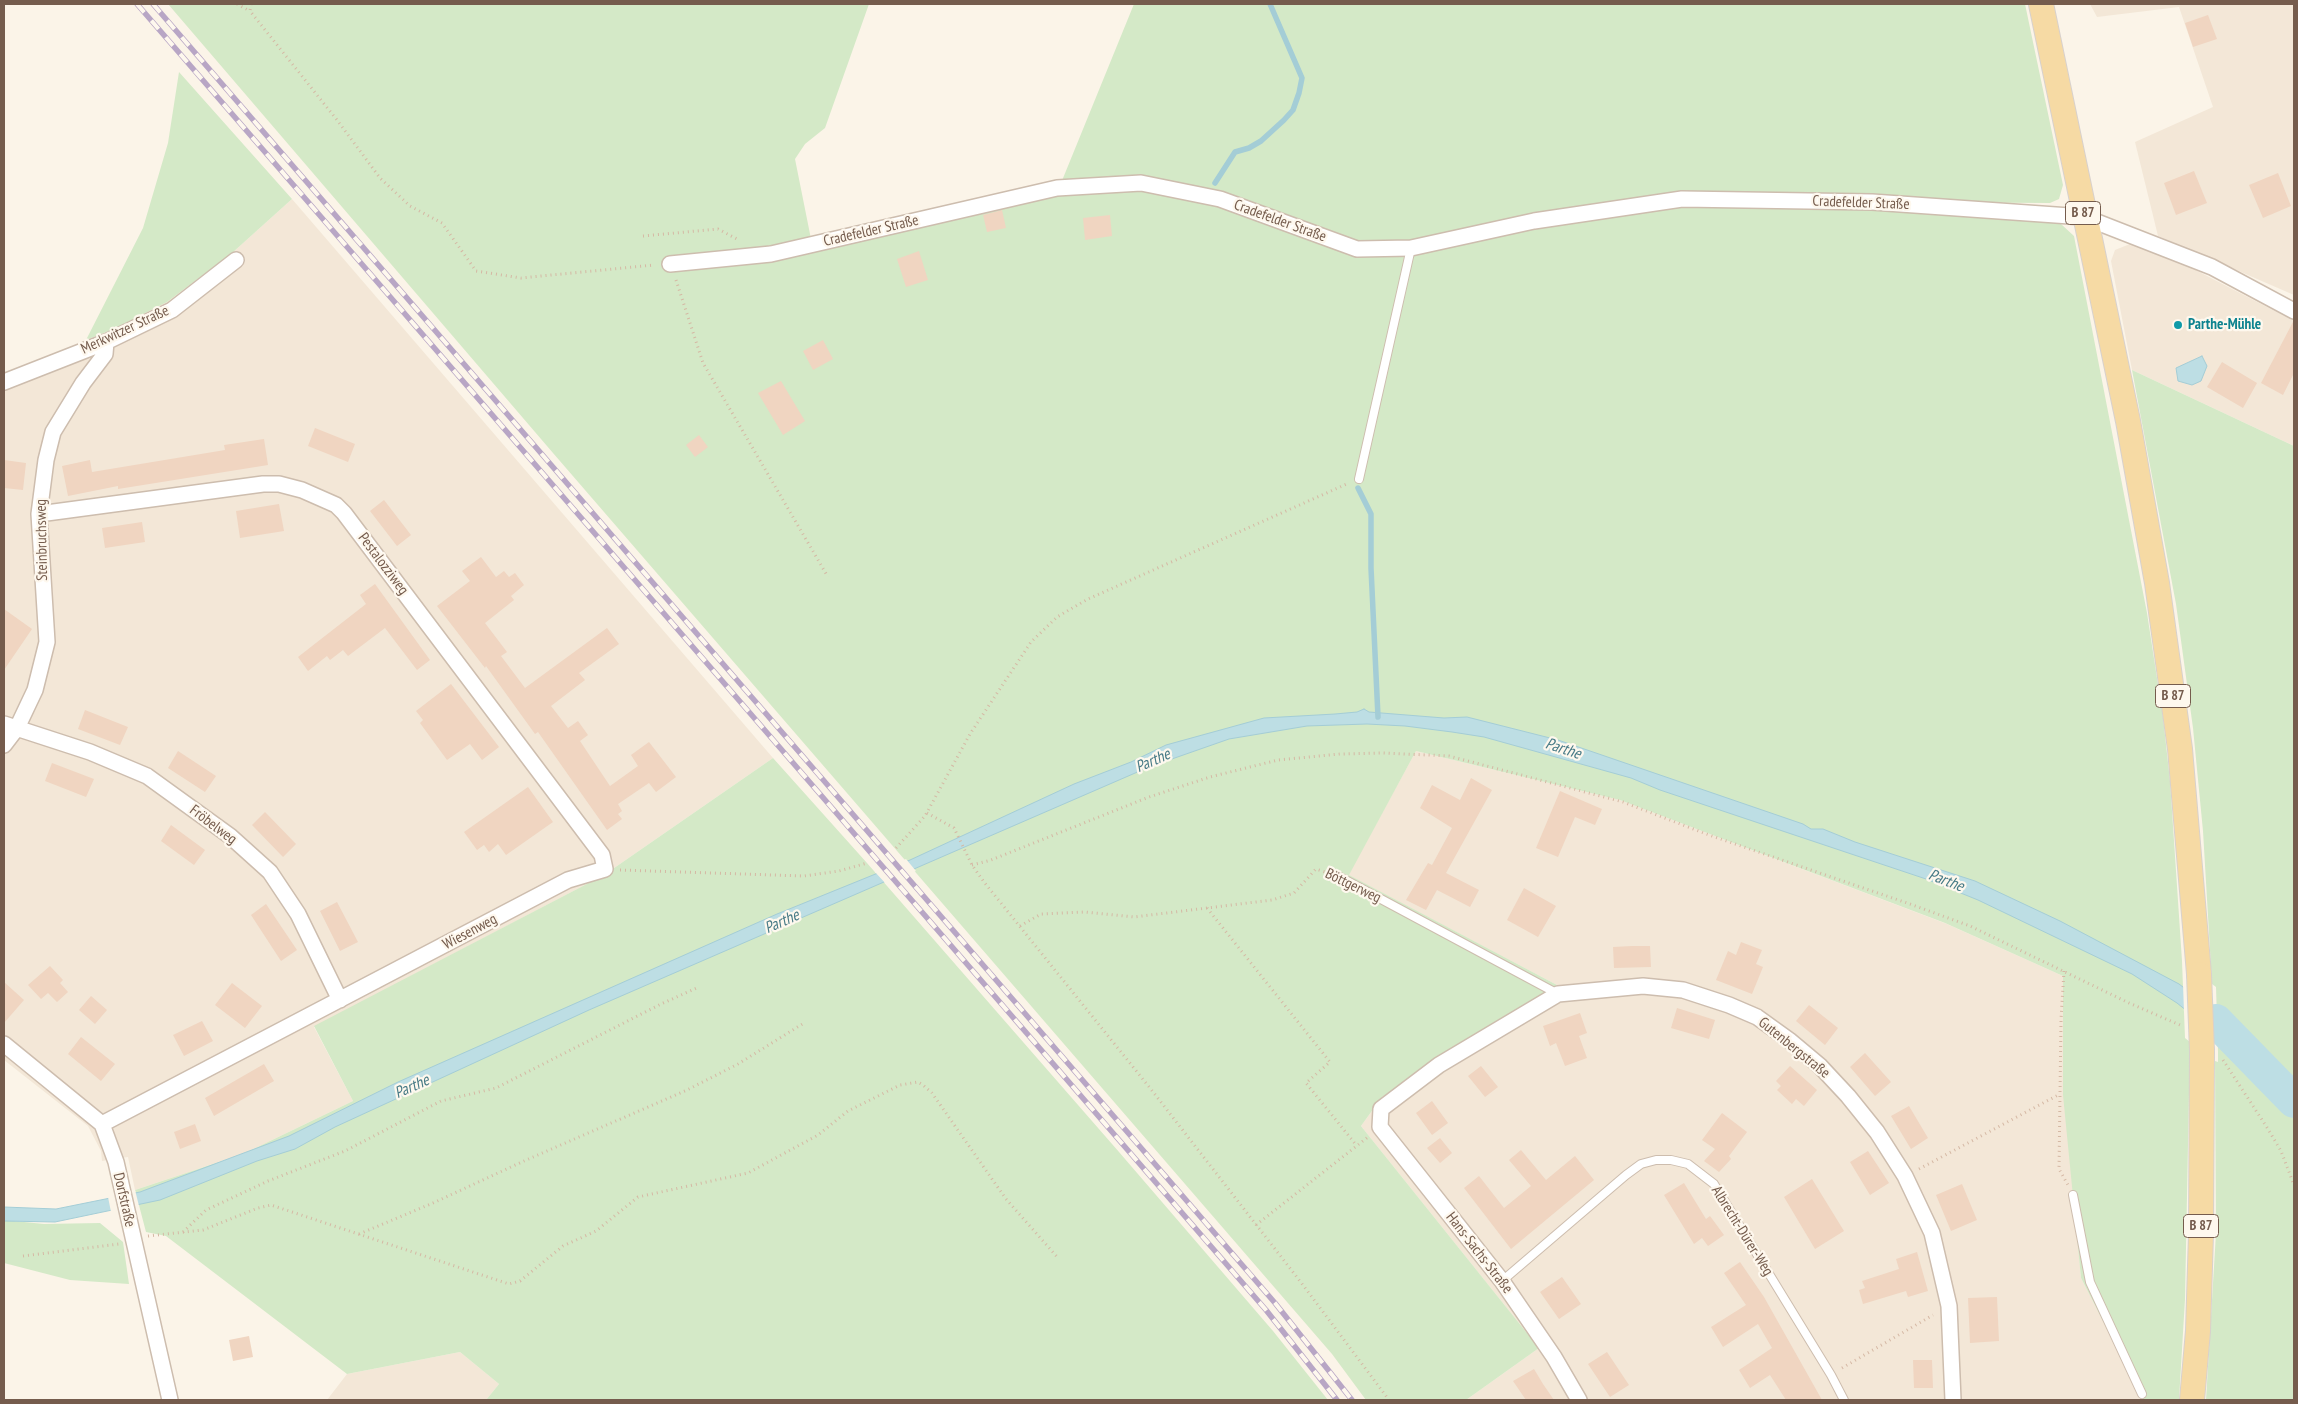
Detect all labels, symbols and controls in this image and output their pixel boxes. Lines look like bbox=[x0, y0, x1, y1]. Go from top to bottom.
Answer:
street label: Cradefelder Straße bbox=[1812, 192, 1910, 214]
street label: Cradefelder Straße bbox=[1231, 196, 1329, 246]
road number: B 87 bbox=[2066, 202, 2100, 224]
street label: Cradefelder Straße bbox=[822, 211, 920, 251]
street label: Merkwitzer Straße bbox=[78, 302, 172, 358]
place label: Parthe-Mühle bbox=[2188, 316, 2261, 334]
marker: Parthe-Mühle bbox=[2172, 319, 2184, 331]
street label: Steinbruchsweg bbox=[32, 499, 52, 581]
street label: Pestalozziweg bbox=[354, 529, 412, 599]
road number: B 87 bbox=[2156, 684, 2190, 708]
water label: Parthe bbox=[1543, 734, 1583, 764]
water label: Parthe bbox=[1133, 745, 1173, 777]
street label: Fröbelweg bbox=[186, 801, 240, 849]
street label: Böttgerweg bbox=[1322, 865, 1384, 907]
water label: Parthe bbox=[1926, 866, 1966, 896]
water label: Parthe bbox=[762, 906, 802, 938]
street label: Wiesenweg bbox=[440, 910, 500, 954]
street label: Gutenbergstraße bbox=[1755, 1014, 1833, 1082]
water label: Parthe bbox=[392, 1071, 432, 1103]
street label: Dorfstraße bbox=[109, 1171, 139, 1229]
street label: Albrecht-Dürer-Weg bbox=[1707, 1183, 1777, 1279]
street label: Hans-Sachs-Straße bbox=[1442, 1209, 1516, 1297]
road number: B 87 bbox=[2184, 1214, 2218, 1238]

